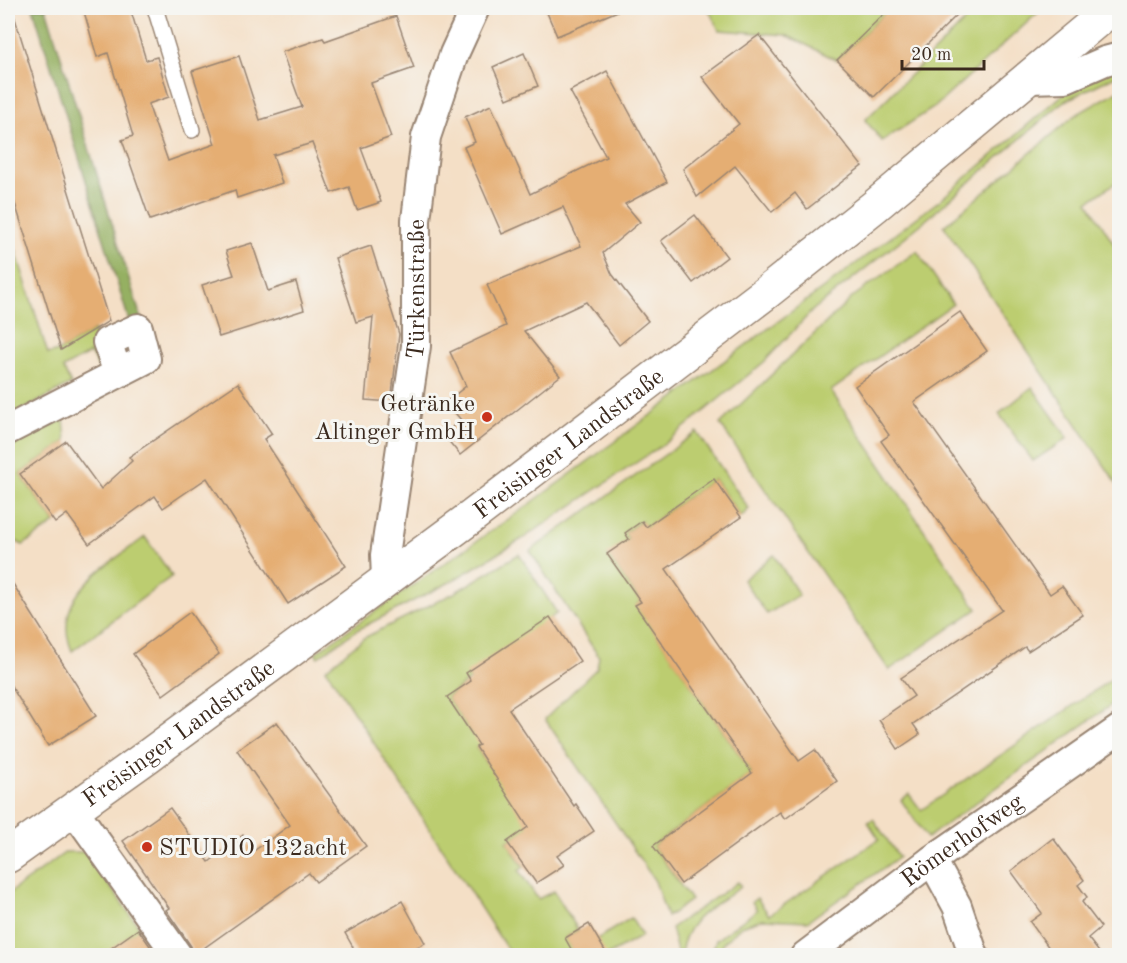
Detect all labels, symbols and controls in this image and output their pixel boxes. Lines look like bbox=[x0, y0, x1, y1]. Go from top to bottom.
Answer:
scale bar bbox=[902, 33, 984, 71]
text: 20 m bbox=[911, 46, 951, 64]
street label: Türkenstraße bbox=[404, 219, 430, 361]
street label: Freisinger Landstraße bbox=[470, 365, 669, 524]
place label: Getränke Altinger GmbH bbox=[314, 393, 475, 445]
marker: Getränke Altinger GmbH bbox=[480, 410, 494, 424]
street label: Freisinger Landstraße bbox=[79, 657, 280, 813]
street label: Römerhofweg bbox=[897, 790, 1028, 893]
place label: STUDIO 132acht bbox=[159, 837, 347, 861]
marker: STUDIO 132acht bbox=[140, 840, 154, 854]

